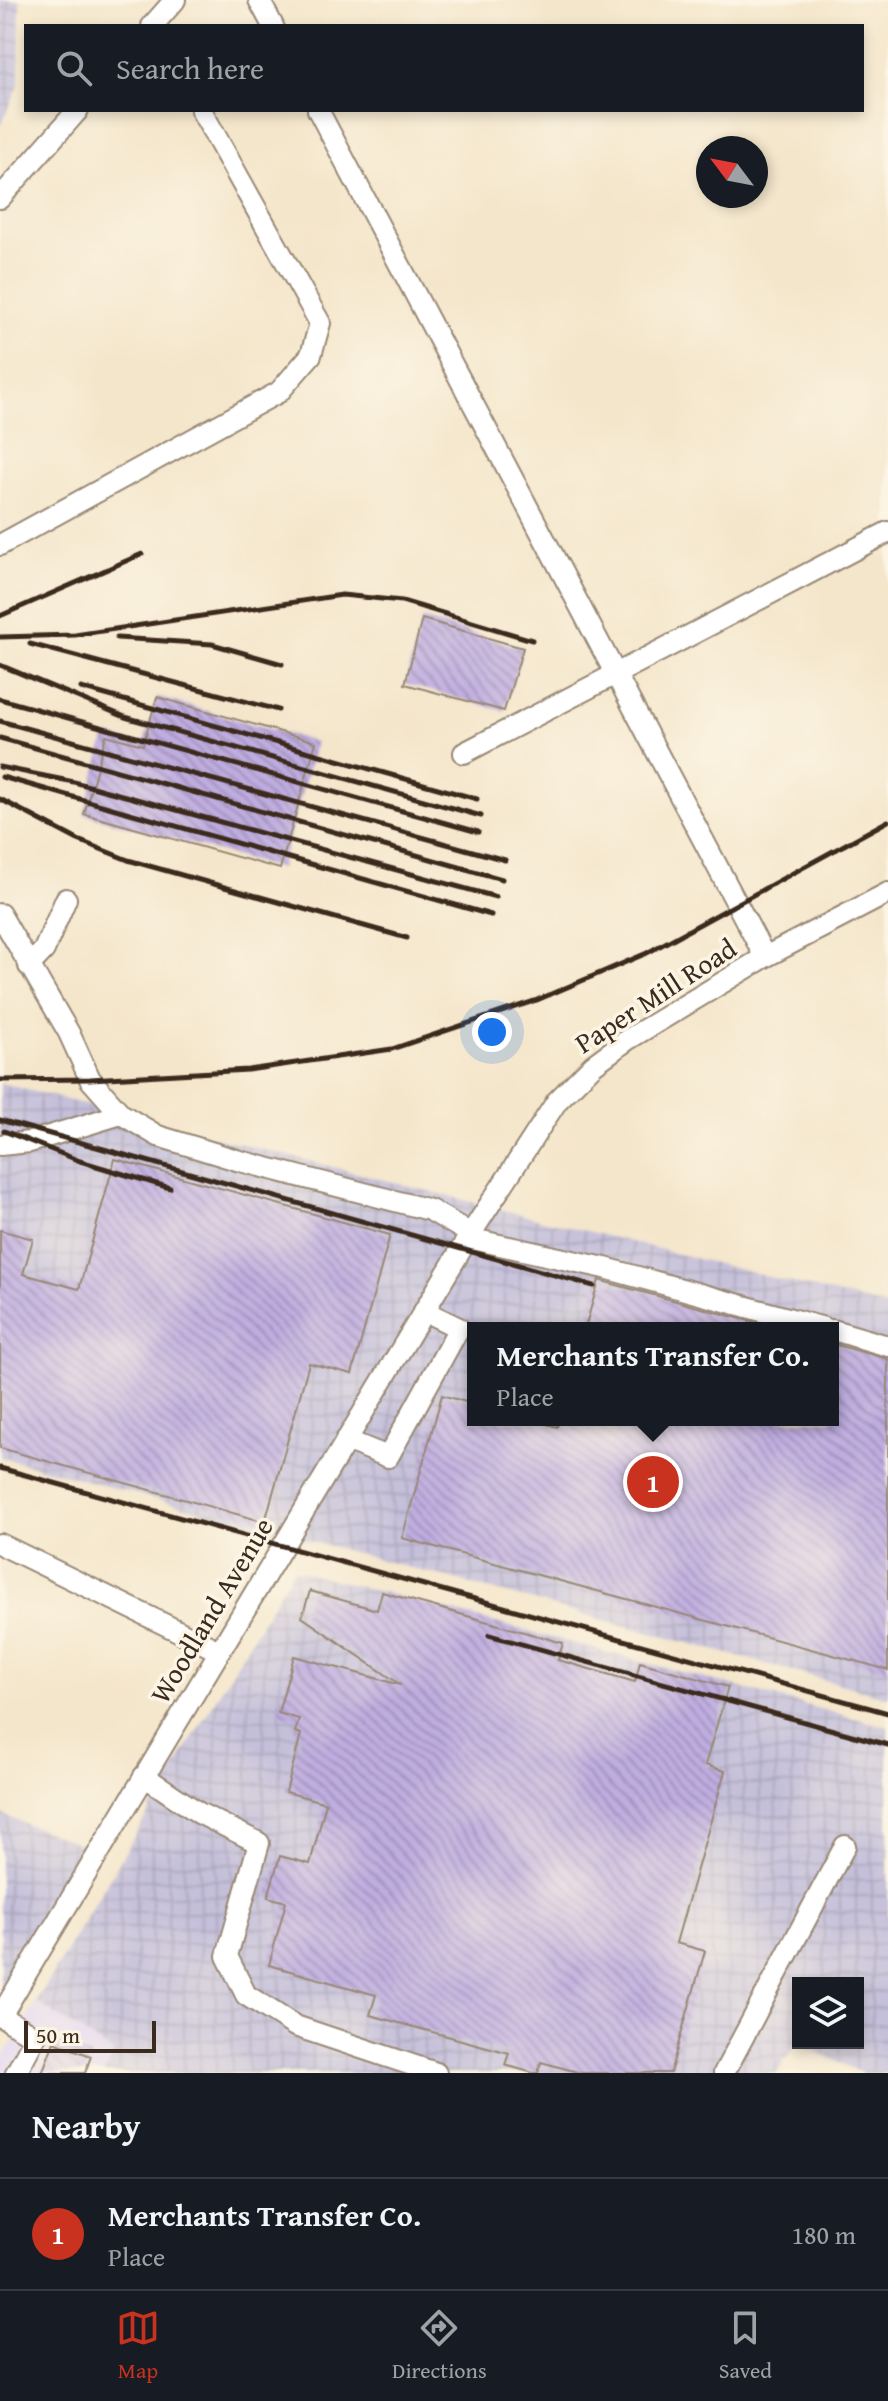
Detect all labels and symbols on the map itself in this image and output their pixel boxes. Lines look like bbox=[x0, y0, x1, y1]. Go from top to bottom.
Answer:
north arrow bbox=[696, 136, 768, 208]
street label: Paper Mill Road bbox=[566, 927, 744, 1063]
your location bbox=[472, 1012, 512, 1052]
pin: 1 bbox=[627, 1452, 679, 1512]
street label: Woodland Avenue bbox=[139, 1509, 283, 1711]
scale bar bbox=[24, 2017, 156, 2053]

